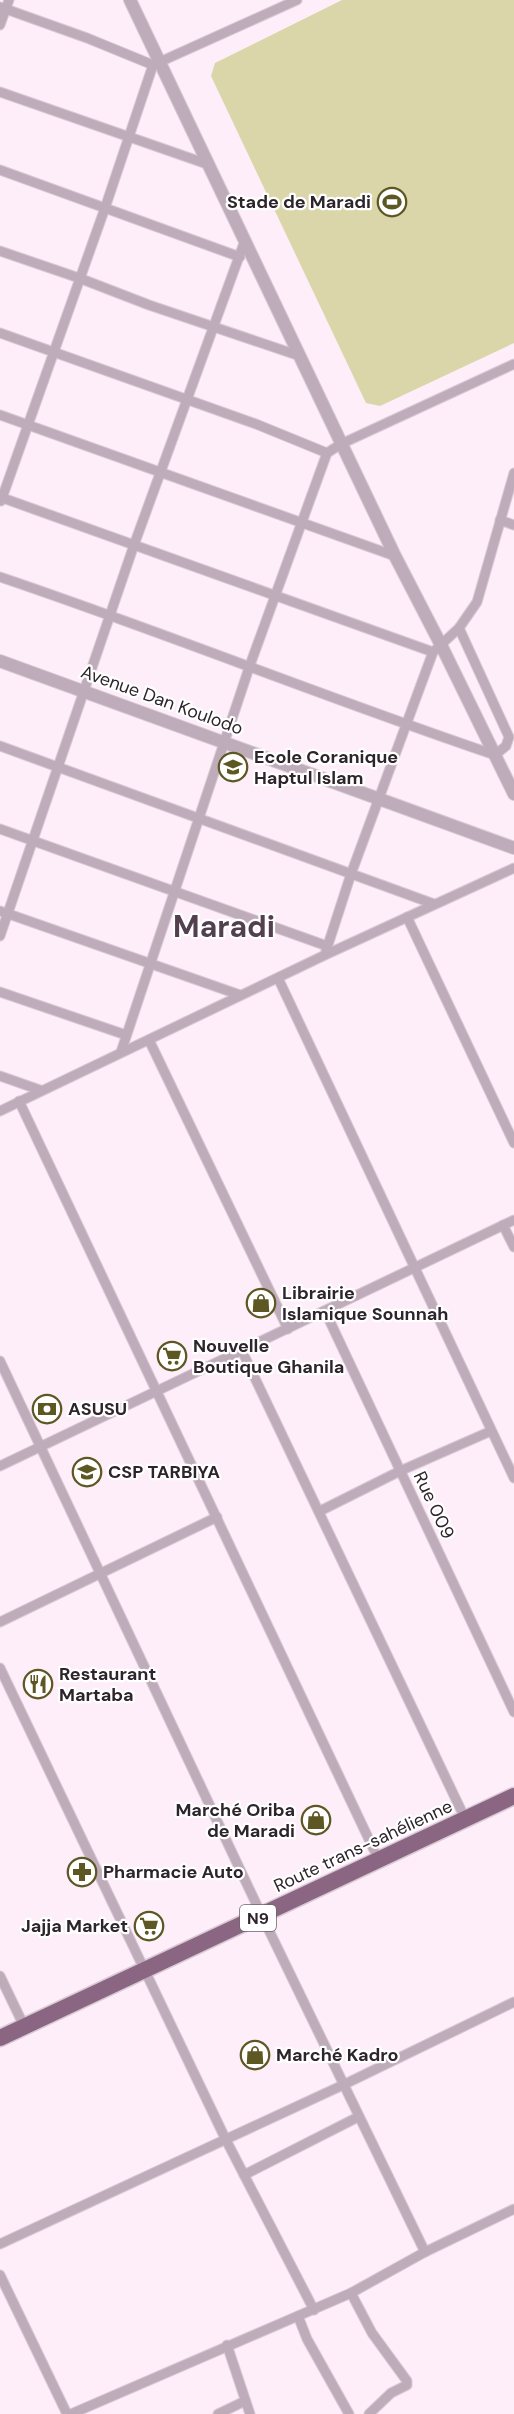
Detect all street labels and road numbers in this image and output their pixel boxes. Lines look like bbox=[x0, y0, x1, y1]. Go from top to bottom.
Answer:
street label: Avenue Dan Koulodo bbox=[78, 660, 246, 740]
street label: Rue 009 bbox=[408, 1467, 460, 1543]
street label: Route trans-sahélienne bbox=[270, 1794, 456, 1898]
road number: N9 bbox=[240, 1905, 276, 1931]

